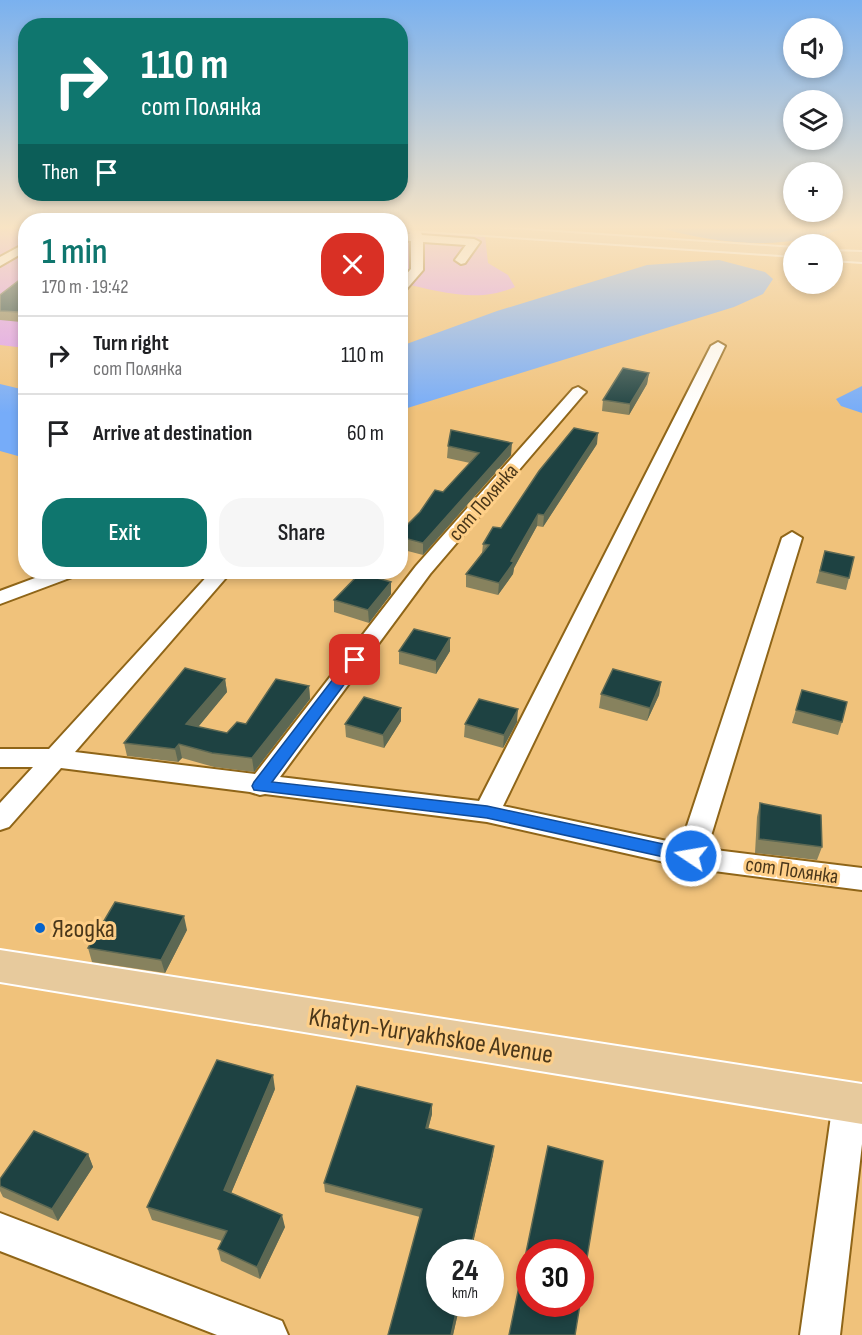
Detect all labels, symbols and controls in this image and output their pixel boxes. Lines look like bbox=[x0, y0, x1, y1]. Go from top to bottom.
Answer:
map controls bbox=[783, 18, 843, 294]
button: sound bbox=[783, 18, 843, 78]
text: 110 m bbox=[141, 40, 228, 91]
icon: right bbox=[42, 42, 120, 120]
button: layers bbox=[783, 90, 843, 150]
text: сот Полянка bbox=[141, 91, 261, 123]
icon: arrive bbox=[90, 156, 123, 189]
text: Then bbox=[42, 159, 78, 186]
button: + bbox=[783, 162, 843, 222]
text: 1 min bbox=[42, 231, 107, 274]
button: close bbox=[321, 233, 384, 296]
button: − bbox=[783, 234, 843, 294]
text: 170 m · 19:42 bbox=[42, 275, 129, 299]
text: Turn right bbox=[93, 330, 169, 357]
icon: right bbox=[42, 339, 75, 372]
text: 110 m bbox=[341, 342, 384, 369]
text: сот Полянка bbox=[93, 357, 182, 381]
icon: arrive bbox=[42, 417, 75, 450]
text: Arrive at destination bbox=[93, 420, 252, 447]
text: 60 m bbox=[347, 420, 384, 447]
street label: сот Полянка bbox=[443, 459, 524, 546]
button: Exit bbox=[42, 498, 207, 567]
button: Share bbox=[219, 498, 384, 567]
pin bbox=[329, 634, 380, 685]
icon: arrive bbox=[338, 643, 371, 676]
position arrow bbox=[659, 824, 723, 888]
street label: сот Полянка bbox=[744, 852, 840, 889]
place label: Ягодка bbox=[52, 914, 115, 945]
marker: Ягодка bbox=[33, 921, 47, 935]
street label: Khatyn-Yuryakhskoe Avenue bbox=[306, 1002, 555, 1071]
speed limit sign: 30 bbox=[516, 1239, 594, 1317]
text: 24 bbox=[452, 1253, 478, 1289]
text: km/h bbox=[452, 1284, 478, 1303]

